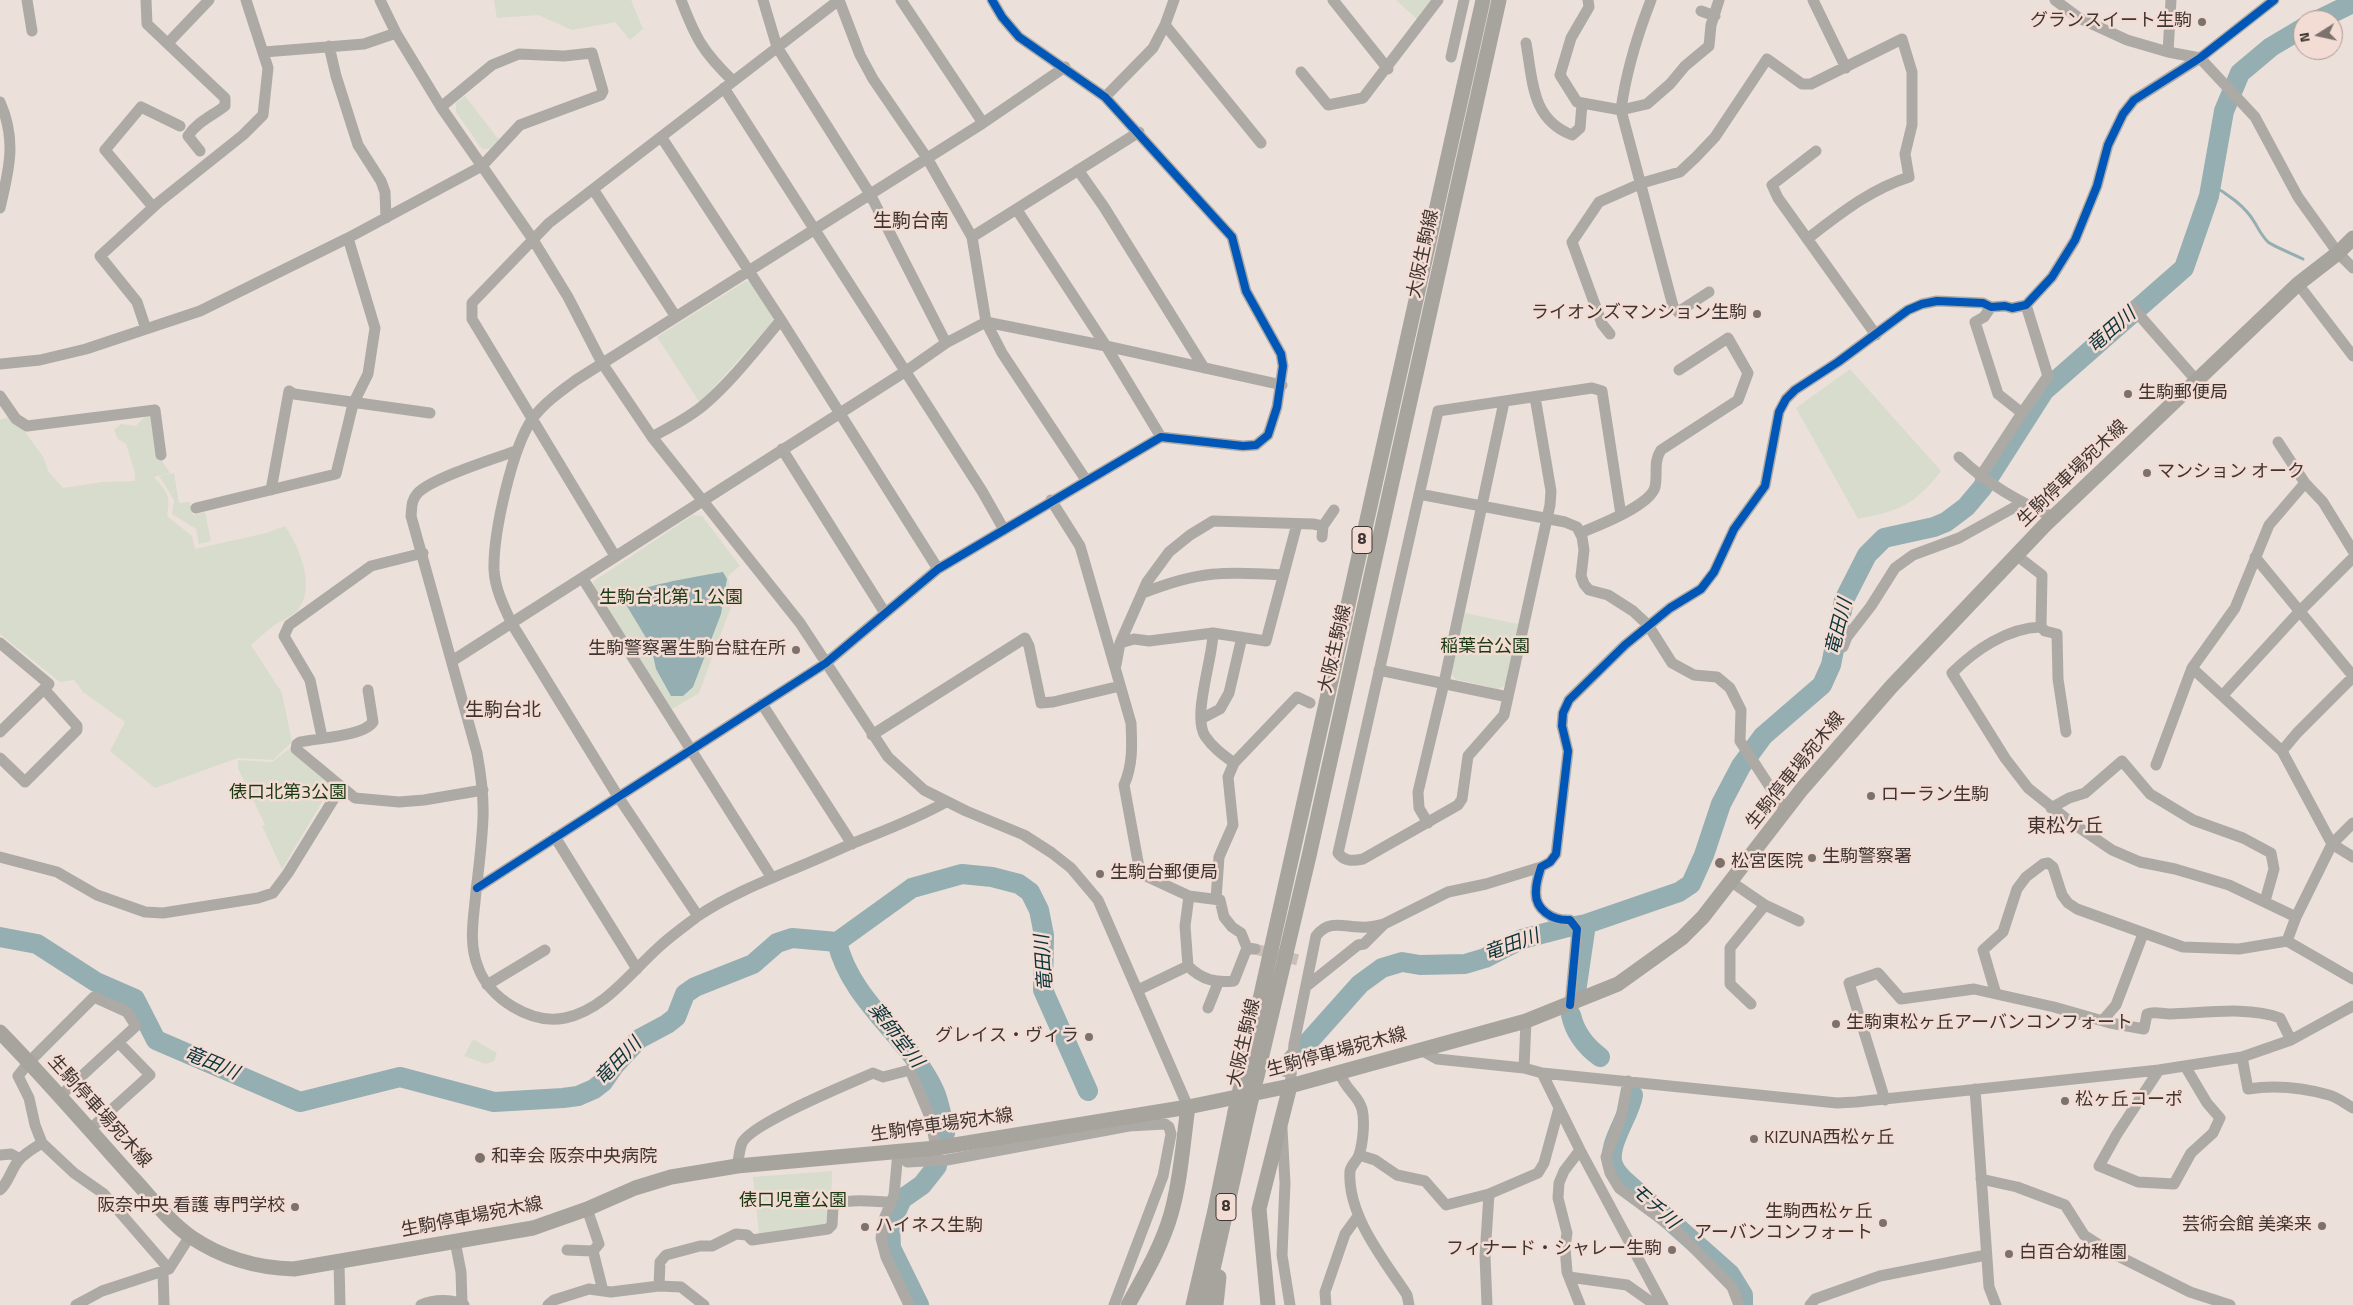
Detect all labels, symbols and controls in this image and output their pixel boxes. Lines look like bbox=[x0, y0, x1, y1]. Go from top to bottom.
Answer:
north arrow bbox=[2293, 10, 2343, 60]
place label: グランスイート生駒 bbox=[2030, 11, 2192, 33]
marker: グランスイート生駒 bbox=[2196, 16, 2208, 28]
text: N bbox=[2293, 31, 2315, 44]
street label: 大阪生駒線 bbox=[1404, 208, 1444, 300]
district label: 生駒台南 bbox=[873, 211, 949, 233]
place label: ライオンズマンション生駒 bbox=[1531, 303, 1747, 325]
water label: 竜田川 bbox=[2083, 304, 2141, 358]
marker: ライオンズマンション生駒 bbox=[1751, 308, 1763, 320]
place label: 生駒郵便局 bbox=[2138, 383, 2228, 405]
marker: 生駒郵便局 bbox=[2122, 388, 2134, 400]
street label: 生駒停車場宛木線 bbox=[2014, 416, 2132, 532]
place label: マンション オーク bbox=[2157, 462, 2305, 484]
marker: マンション オーク bbox=[2141, 467, 2153, 479]
road number: 8 bbox=[1352, 526, 1372, 554]
park label: 生駒台北第１公園 bbox=[599, 588, 743, 610]
water label: 竜田川 bbox=[1822, 597, 1858, 657]
street label: 大阪生駒線 bbox=[1315, 603, 1357, 695]
park label: 稲葉台公園 bbox=[1440, 637, 1530, 659]
place label: 生駒警察署生駒台駐在所 bbox=[588, 639, 786, 661]
marker: 生駒警察署生駒台駐在所 bbox=[790, 644, 802, 656]
district label: 生駒台北 bbox=[465, 700, 541, 722]
street label: 生駒停車場宛木線 bbox=[1742, 708, 1850, 834]
park label: 俵口北第3公園 bbox=[229, 783, 347, 805]
place label: ローラン生駒 bbox=[1881, 785, 1989, 807]
marker: ローラン生駒 bbox=[1865, 790, 1877, 802]
district label: 東松ケ丘 bbox=[2027, 816, 2103, 838]
place label: 生駒警察署 bbox=[1822, 847, 1912, 869]
place label: 松宮医院 bbox=[1731, 852, 1803, 874]
marker: 生駒警察署 bbox=[1806, 852, 1818, 864]
marker: 松宮医院 bbox=[1713, 856, 1727, 870]
place label: 生駒台郵便局 bbox=[1110, 863, 1218, 885]
marker: 生駒台郵便局 bbox=[1094, 868, 1106, 880]
water label: 竜田川 bbox=[1481, 926, 1543, 966]
water label: 竜田川 bbox=[1032, 934, 1058, 992]
street label: 大阪生駒線 bbox=[1224, 997, 1266, 1089]
water label: 薬師堂川 bbox=[863, 999, 927, 1073]
place label: 生駒東松ヶ丘アーバンコンフォート bbox=[1846, 1013, 2133, 1035]
marker: 生駒東松ヶ丘アーバンコンフォート bbox=[1830, 1018, 1842, 1030]
street label: 生駒停車場宛木線 bbox=[1265, 1024, 1409, 1082]
place label: グレイス・ヴィラ bbox=[935, 1026, 1079, 1048]
marker: グレイス・ヴィラ bbox=[1083, 1031, 1095, 1043]
water label: 竜田川 bbox=[591, 1034, 647, 1090]
water label: 竜田川 bbox=[180, 1042, 242, 1086]
street label: 生駒停車場宛木線 bbox=[43, 1051, 155, 1173]
place label: 松ヶ丘コーポ bbox=[2075, 1090, 2183, 1112]
marker: 松ヶ丘コーポ bbox=[2059, 1095, 2071, 1107]
street label: 生駒停車場宛木線 bbox=[869, 1105, 1015, 1147]
place label: KIZUNA西松ヶ丘 bbox=[1764, 1128, 1895, 1150]
marker: KIZUNA西松ヶ丘 bbox=[1748, 1133, 1760, 1145]
place label: 和幸会 阪奈中央病院 bbox=[491, 1147, 657, 1169]
marker: 和幸会 阪奈中央病院 bbox=[473, 1151, 487, 1165]
water label: モチ川 bbox=[1625, 1179, 1683, 1235]
park label: 俵口児童公園 bbox=[739, 1191, 847, 1213]
street label: 生駒停車場宛木線 bbox=[399, 1194, 545, 1242]
road number: 8 bbox=[1216, 1194, 1236, 1220]
place label: 阪奈中央 看護 専門学校 bbox=[97, 1196, 285, 1218]
marker: 阪奈中央 看護 専門学校 bbox=[289, 1201, 301, 1213]
place label: 生駒西松ヶ丘 アーバンコンフォート bbox=[1694, 1202, 1873, 1244]
place label: 芸術会館 美楽来 bbox=[2182, 1215, 2312, 1237]
place label: ハイネス生駒 bbox=[875, 1216, 983, 1238]
marker: 生駒西松ヶ丘 アーバンコンフォート bbox=[1877, 1217, 1889, 1229]
marker: 芸術会館 美楽来 bbox=[2316, 1220, 2328, 1232]
marker: ハイネス生駒 bbox=[859, 1221, 871, 1233]
place label: フィナード・シャレー生駒 bbox=[1446, 1239, 1662, 1261]
place label: 白百合幼稚園 bbox=[2019, 1243, 2127, 1265]
marker: フィナード・シャレー生駒 bbox=[1666, 1244, 1678, 1256]
marker: 白百合幼稚園 bbox=[2003, 1248, 2015, 1260]

